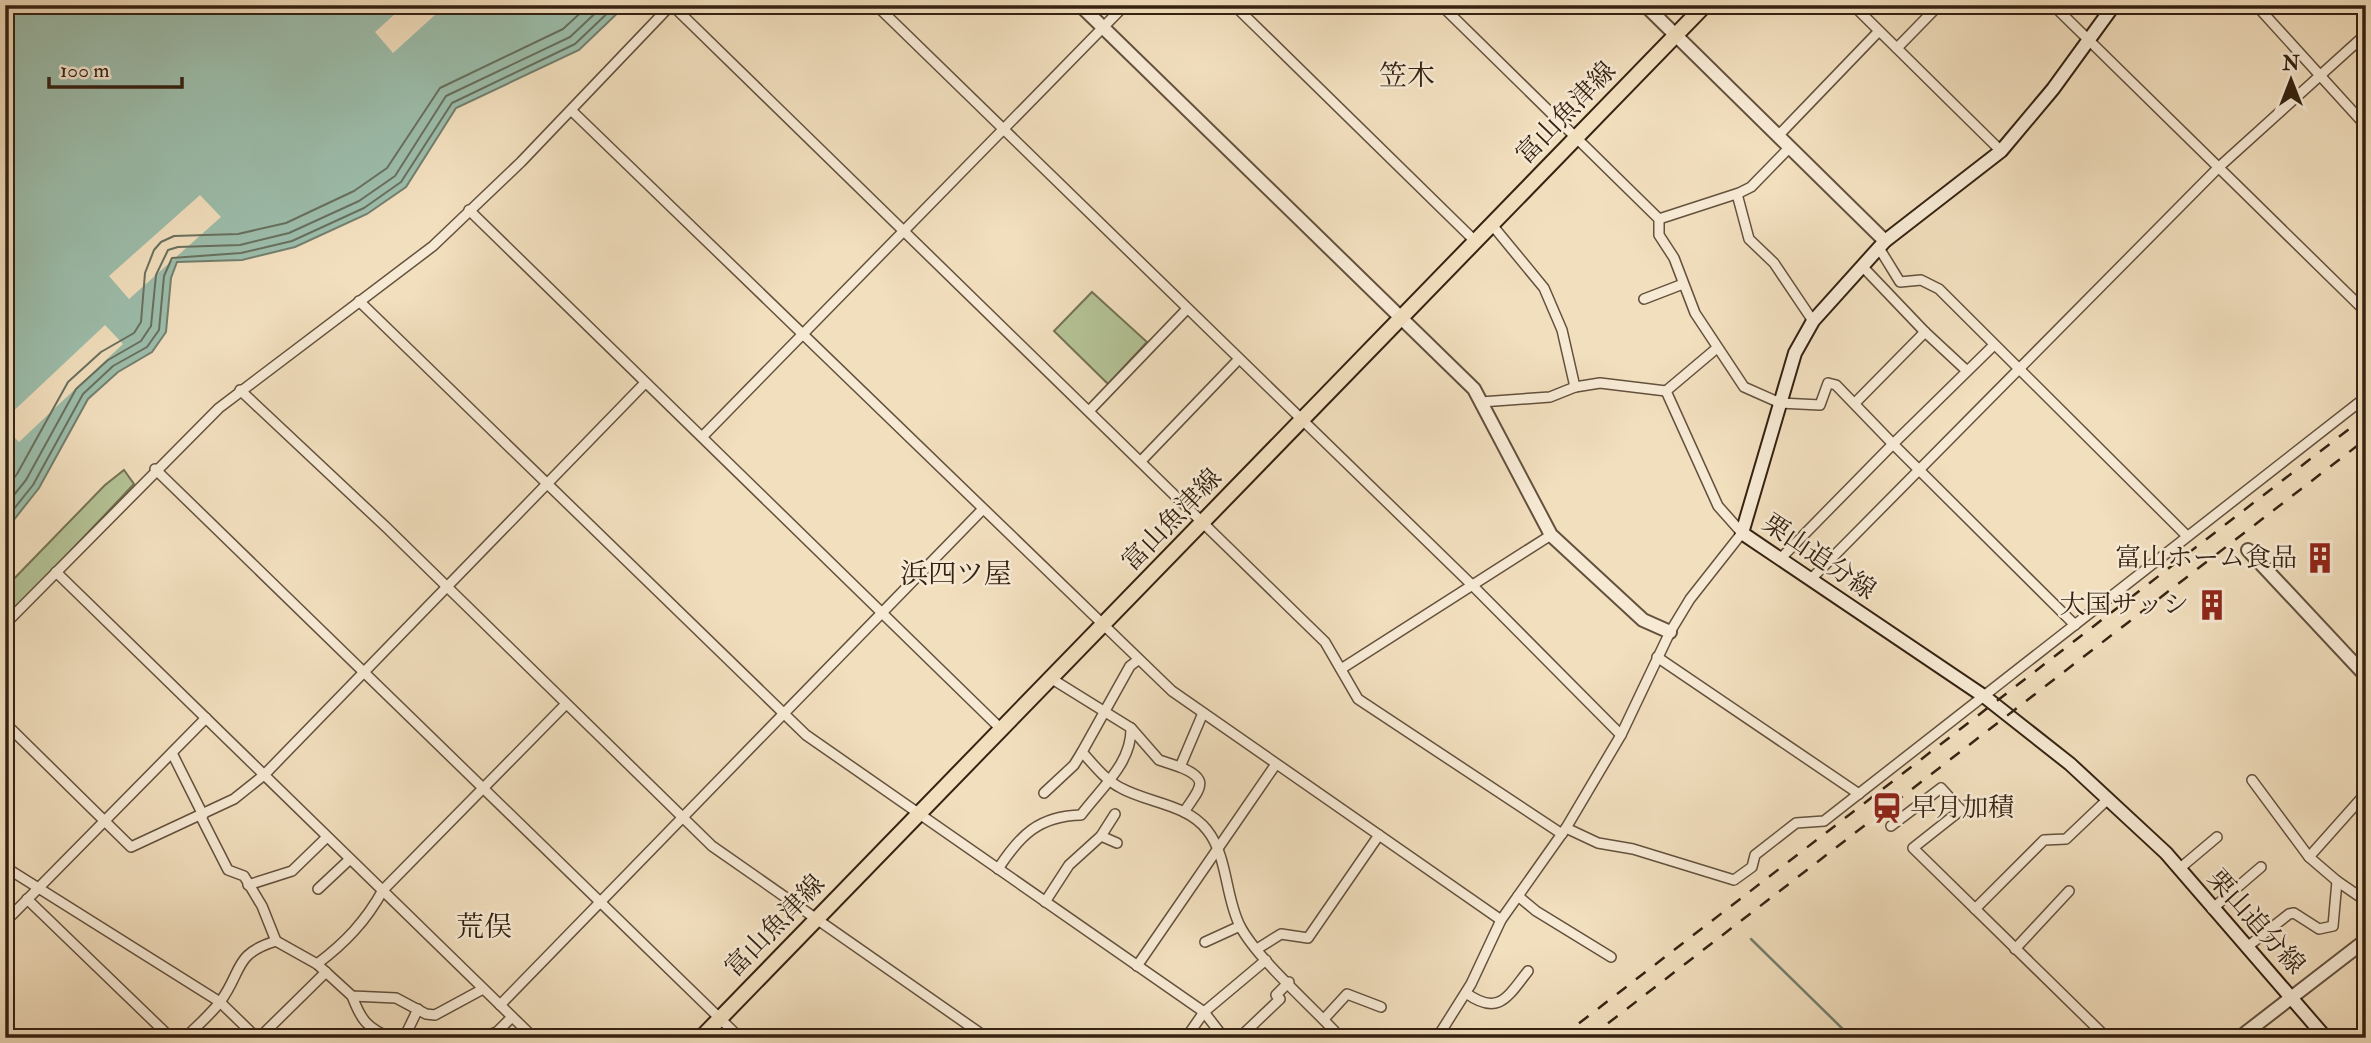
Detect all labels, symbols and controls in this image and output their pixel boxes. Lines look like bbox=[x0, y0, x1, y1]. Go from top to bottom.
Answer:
scale bar bbox=[49, 46, 182, 90]
north arrow bbox=[2256, 46, 2326, 116]
text: N bbox=[2281, 52, 2300, 76]
street label: 富山魚津線 bbox=[1509, 55, 1623, 171]
text: 100 m bbox=[60, 57, 110, 84]
district label: 笠木 bbox=[1379, 59, 1435, 94]
street label: 富山魚津線 bbox=[1115, 462, 1229, 578]
street label: 栗山追分線 bbox=[1756, 507, 1882, 607]
building icon: 富山ホーム食品 bbox=[2303, 541, 2337, 575]
place label: 富山ホーム食品 bbox=[2115, 542, 2297, 574]
district label: 浜四ツ屋 bbox=[900, 557, 1012, 592]
building icon: 大国サッシ bbox=[2195, 588, 2229, 622]
place label: 大国サッシ bbox=[2060, 589, 2189, 621]
station icon: 早月加積 bbox=[1870, 791, 1904, 825]
place label: 早月加積 bbox=[1910, 792, 2014, 824]
street label: 栗山追分線 bbox=[2201, 863, 2311, 981]
street label: 富山魚津線 bbox=[718, 868, 832, 984]
district label: 荒俣 bbox=[456, 910, 512, 945]

